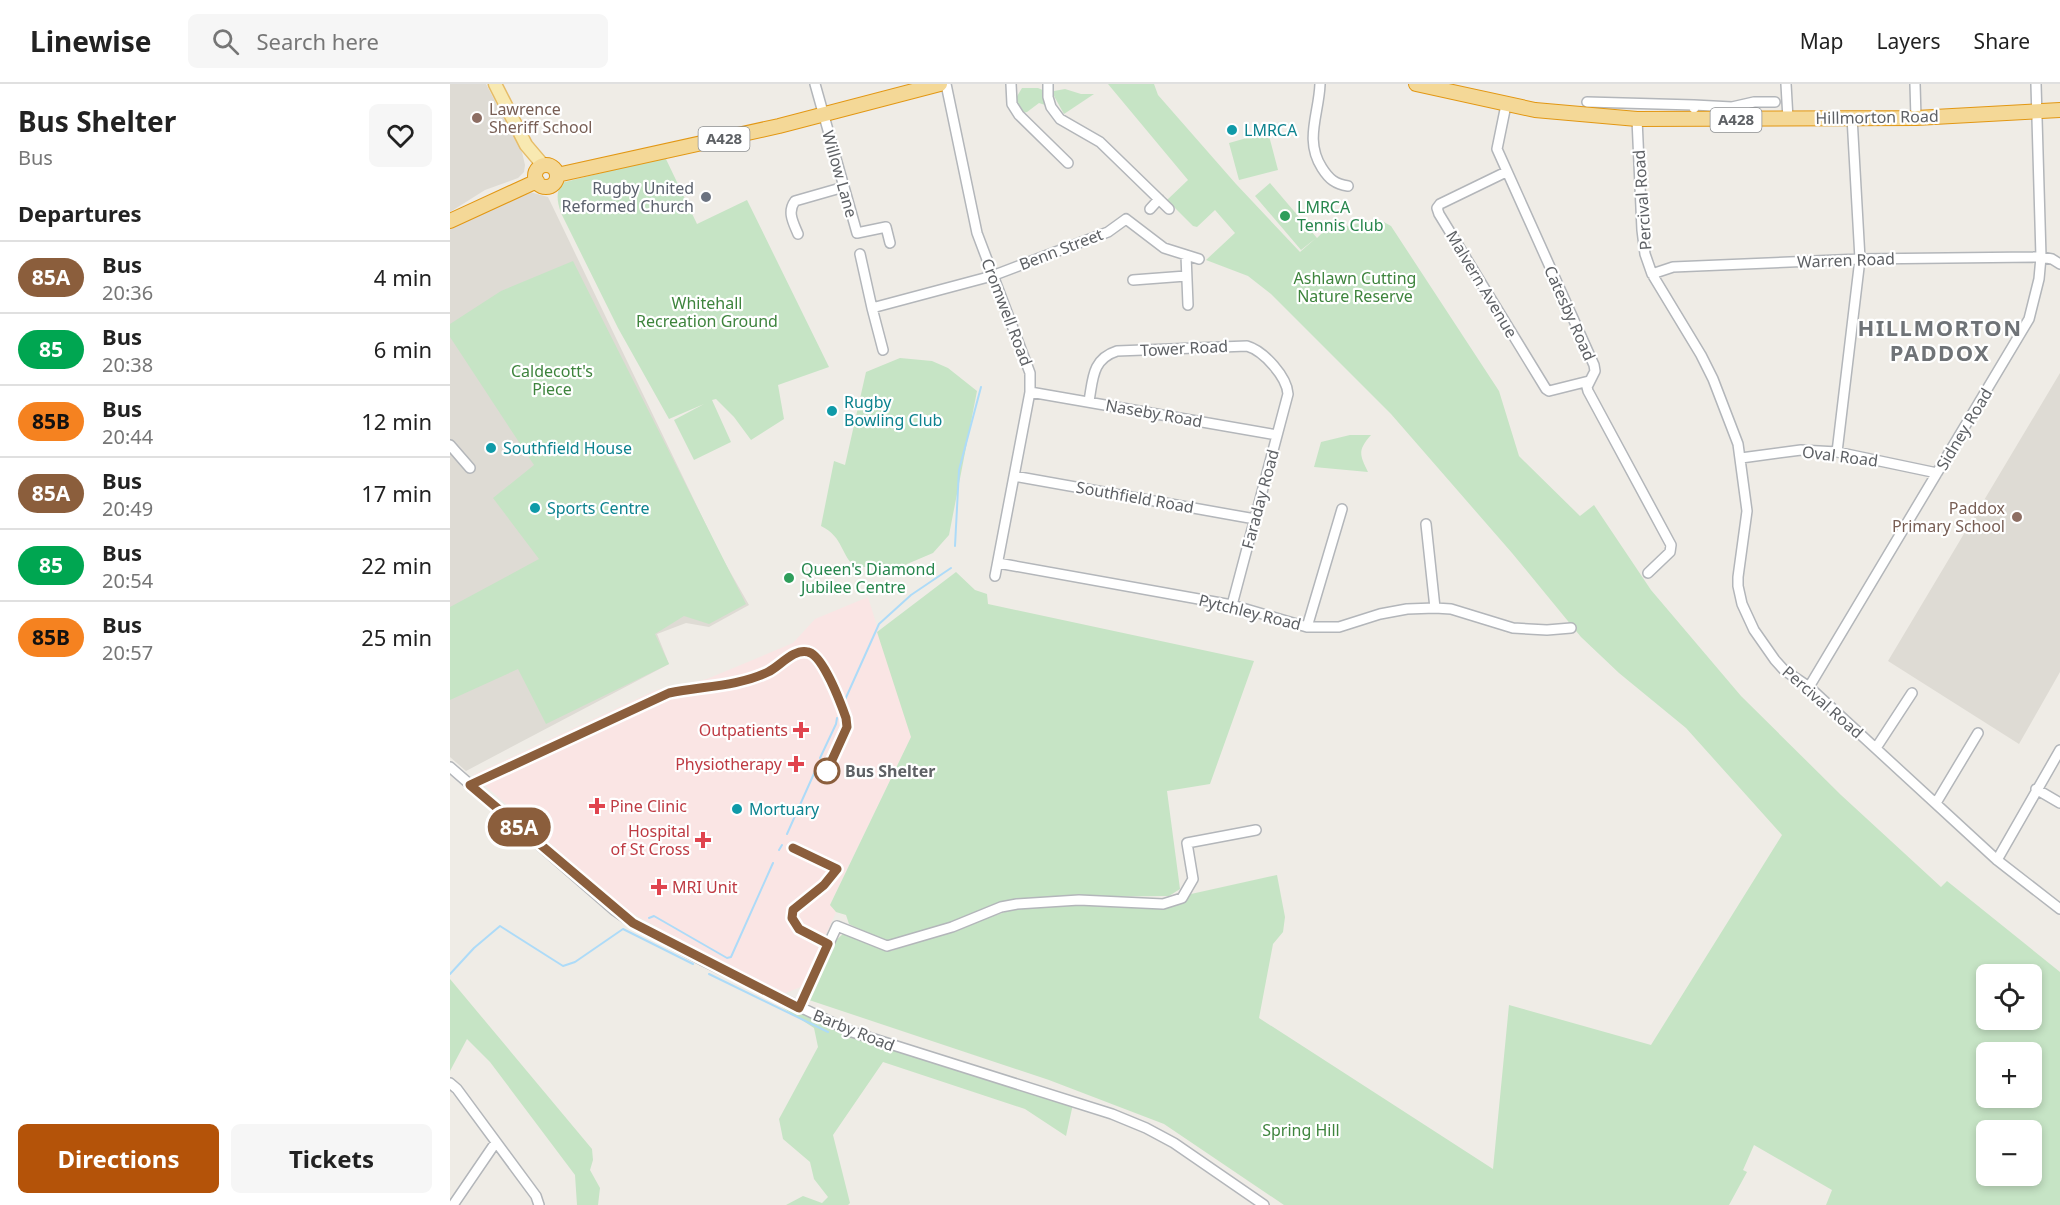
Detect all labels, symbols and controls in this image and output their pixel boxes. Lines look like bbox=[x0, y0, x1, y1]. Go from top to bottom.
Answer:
search box bbox=[188, 14, 608, 68]
text: Linewise bbox=[30, 22, 152, 60]
icon: search bbox=[209, 25, 242, 58]
text: Search here bbox=[257, 26, 379, 56]
text: Map bbox=[1800, 27, 1844, 55]
text: Layers bbox=[1877, 27, 1941, 55]
text: Share bbox=[1974, 27, 2030, 55]
place label: Lawrence Sheriff School bbox=[489, 98, 592, 138]
text: Bus Shelter bbox=[18, 102, 176, 140]
button: heart bbox=[369, 104, 432, 167]
street label: Hillmorton Road bbox=[1815, 105, 1939, 129]
road number: A428 bbox=[1710, 108, 1762, 132]
marker: Lawrence Sheriff School bbox=[470, 111, 484, 125]
place label: LMRCA bbox=[1244, 119, 1298, 141]
marker: LMRCA bbox=[1225, 123, 1239, 137]
road number: A428 bbox=[698, 127, 750, 151]
street label: Willow Lane bbox=[817, 128, 863, 220]
text: Bus bbox=[18, 144, 53, 171]
street label: Percival Road bbox=[1628, 149, 1656, 251]
place label: Rugby United Reformed Church bbox=[562, 177, 694, 217]
marker: Rugby United Reformed Church bbox=[699, 190, 713, 204]
place label: LMRCA Tennis Club bbox=[1297, 196, 1384, 236]
text: Departures bbox=[18, 198, 142, 228]
marker: LMRCA Tennis Club bbox=[1278, 209, 1292, 223]
street label: Benn Street bbox=[1016, 223, 1106, 275]
street label: Malvern Avenue bbox=[1441, 226, 1523, 342]
street label: Warren Road bbox=[1797, 247, 1895, 273]
text: Bus bbox=[102, 249, 142, 279]
street label: Cromwell Road bbox=[976, 255, 1038, 369]
text: 4 min bbox=[374, 262, 432, 292]
street label: Catesby Road bbox=[1539, 262, 1601, 364]
text: 85A bbox=[32, 263, 70, 291]
park label: Ashlawn Cutting Nature Reserve bbox=[1294, 267, 1416, 307]
text: 20:36 bbox=[102, 279, 153, 306]
park label: Whitehall Recreation Ground bbox=[636, 292, 778, 332]
district label: HILLMORTON PADDOX bbox=[1857, 312, 2023, 367]
text: Bus bbox=[102, 321, 142, 351]
text: 6 min bbox=[374, 334, 432, 364]
text: 85 bbox=[39, 335, 63, 363]
street label: Tower Road bbox=[1140, 335, 1228, 361]
text: 20:38 bbox=[102, 351, 153, 378]
park label: Caldecott's Piece bbox=[511, 360, 593, 400]
street label: Sidney Road bbox=[1931, 384, 1997, 474]
place label: Rugby Bowling Club bbox=[844, 391, 942, 431]
text: Bus bbox=[102, 393, 142, 423]
street label: Naseby Road bbox=[1104, 394, 1204, 432]
marker: Rugby Bowling Club bbox=[825, 404, 839, 418]
text: 12 min bbox=[361, 406, 432, 436]
text: 85B bbox=[32, 407, 70, 435]
text: 20:44 bbox=[102, 423, 153, 450]
place label: Southfield House bbox=[503, 437, 632, 459]
street label: Oval Road bbox=[1801, 440, 1879, 472]
marker: Southfield House bbox=[484, 441, 498, 455]
street label: Faraday Road bbox=[1236, 447, 1284, 551]
text: Bus bbox=[102, 465, 142, 495]
street label: Southfield Road bbox=[1074, 476, 1196, 518]
text: 17 min bbox=[361, 478, 432, 508]
text: 85A bbox=[32, 479, 70, 507]
text: 20:49 bbox=[102, 495, 153, 522]
place label: Sports Centre bbox=[547, 497, 650, 519]
place label: Paddox Primary School bbox=[1892, 497, 2006, 537]
marker: Sports Centre bbox=[528, 501, 542, 515]
marker: Paddox Primary School bbox=[2010, 510, 2024, 524]
text: Bus bbox=[102, 537, 142, 567]
text: 22 min bbox=[361, 550, 432, 580]
text: 85 bbox=[39, 551, 63, 579]
place label: Queen's Diamond Jubilee Centre bbox=[799, 558, 935, 598]
text: 20:54 bbox=[102, 567, 153, 594]
marker: Queen's Diamond Jubilee Centre bbox=[782, 571, 796, 585]
street label: Pytchley Road bbox=[1196, 589, 1304, 635]
text: Bus bbox=[102, 609, 142, 639]
text: 25 min bbox=[361, 622, 432, 652]
text: 85B bbox=[32, 623, 70, 651]
text: 20:57 bbox=[102, 639, 153, 666]
street label: Percival Road bbox=[1778, 661, 1868, 743]
place label: Outpatients bbox=[699, 719, 788, 741]
marker: Outpatients bbox=[792, 721, 810, 739]
place label: Physiotherapy bbox=[675, 753, 783, 775]
marker: Physiotherapy bbox=[787, 755, 805, 773]
marker: Bus Shelter bbox=[814, 758, 840, 784]
place label: Bus Shelter bbox=[845, 760, 935, 782]
place label: Pine Clinic bbox=[610, 795, 687, 817]
marker: Pine Clinic bbox=[588, 797, 606, 815]
place label: Mortuary bbox=[749, 798, 820, 820]
marker: Mortuary bbox=[730, 802, 744, 816]
line badge: 85A bbox=[484, 808, 554, 846]
text: 85A bbox=[500, 813, 538, 841]
place label: Hospital of St Cross bbox=[611, 820, 690, 860]
marker: Hospital of St Cross bbox=[694, 831, 712, 849]
place label: MRI Unit bbox=[672, 876, 738, 898]
marker: MRI Unit bbox=[650, 878, 668, 896]
map controls bbox=[1976, 964, 2042, 1186]
button: locate bbox=[1976, 964, 2042, 1030]
street label: Barby Road bbox=[810, 1004, 898, 1056]
button: + bbox=[1976, 1042, 2042, 1108]
park label: Spring Hill bbox=[1262, 1119, 1340, 1141]
button: − bbox=[1976, 1120, 2042, 1186]
button: Directions bbox=[18, 1124, 219, 1193]
button: Tickets bbox=[231, 1124, 432, 1193]

